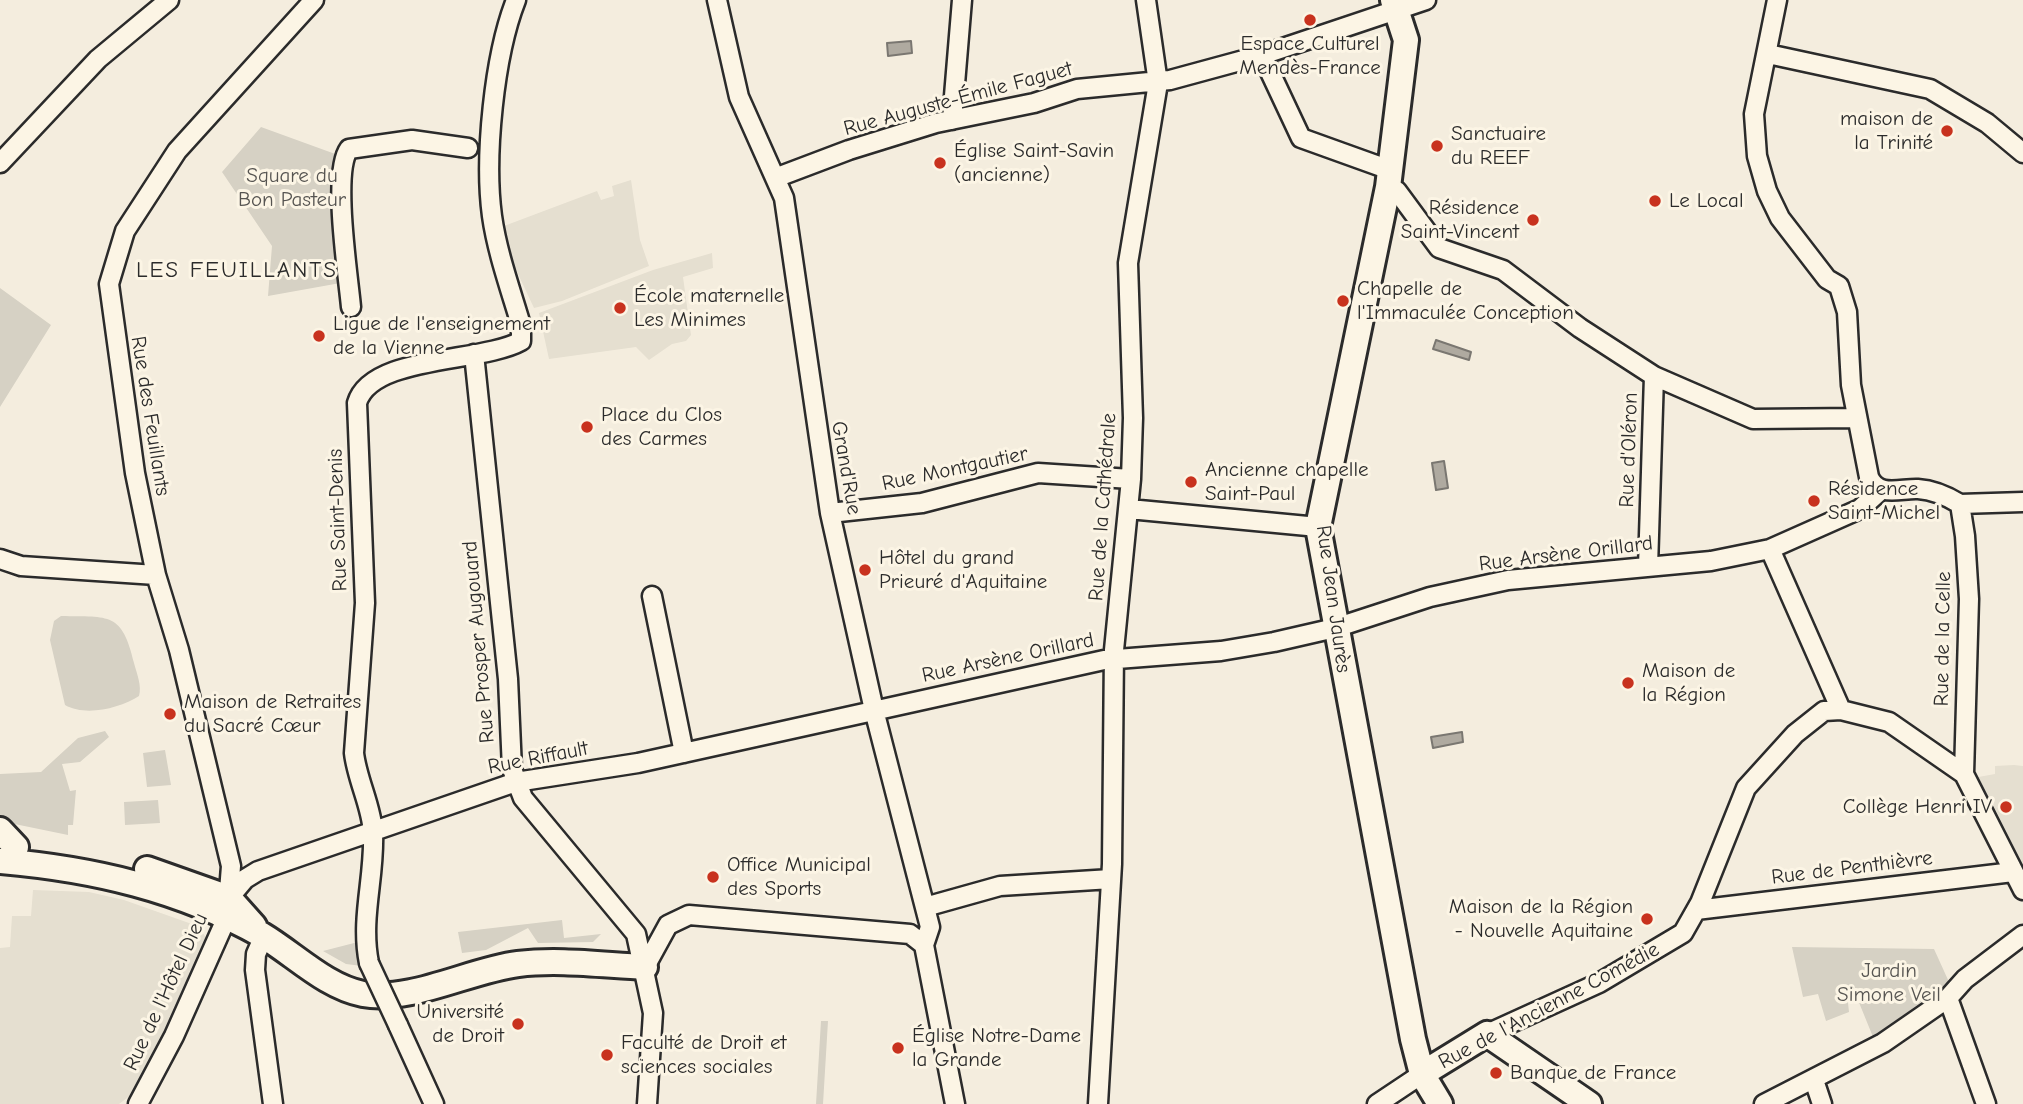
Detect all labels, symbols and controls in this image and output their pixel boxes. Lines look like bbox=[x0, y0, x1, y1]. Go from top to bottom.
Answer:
marker: Espace Culturel Mendès-France bbox=[1302, 12, 1318, 28]
place label: Espace Culturel Mendès-France bbox=[1239, 31, 1381, 81]
street label: Rue Auguste-Émile Faguet bbox=[841, 56, 1075, 142]
place label: maison de la Trinité bbox=[1840, 106, 1933, 156]
place label: Sanctuaire du REEF bbox=[1451, 121, 1546, 171]
marker: maison de la Trinité bbox=[1939, 123, 1955, 139]
place label: Église Saint-Savin (ancienne) bbox=[954, 138, 1114, 188]
marker: Sanctuaire du REEF bbox=[1429, 138, 1445, 154]
marker: Église Saint-Savin (ancienne) bbox=[932, 155, 948, 171]
park label: Square du Bon Pasteur bbox=[238, 163, 346, 213]
place label: Le Local bbox=[1669, 188, 1743, 214]
marker: Le Local bbox=[1647, 193, 1663, 209]
place label: Résidence Saint-Vincent bbox=[1401, 195, 1519, 245]
marker: Résidence Saint-Vincent bbox=[1525, 212, 1541, 228]
district label: LES FEUILLANTS bbox=[138, 256, 336, 284]
place label: Chapelle de l'Immaculée Conception bbox=[1357, 276, 1574, 326]
place label: École maternelle Les Minimes bbox=[634, 283, 784, 333]
marker: Chapelle de l'Immaculée Conception bbox=[1335, 293, 1351, 309]
marker: École maternelle Les Minimes bbox=[612, 300, 628, 316]
place label: Ligue de l'enseignement de la Vienne bbox=[333, 311, 550, 361]
marker: Ligue de l'enseignement de la Vienne bbox=[311, 328, 327, 344]
street label: Rue des Feuillants bbox=[125, 334, 175, 498]
street label: Rue d'Oléron bbox=[1614, 392, 1644, 508]
place label: Place du Clos des Carmes bbox=[601, 402, 722, 452]
street label: Rue de la Cathédrale bbox=[1084, 412, 1122, 602]
marker: Place du Clos des Carmes bbox=[579, 419, 595, 435]
street label: Grand'Rue bbox=[825, 419, 867, 517]
street label: Rue Montgautier bbox=[880, 441, 1030, 497]
street label: Rue Saint-Denis bbox=[323, 448, 353, 592]
place label: Ancienne chapelle Saint-Paul bbox=[1205, 457, 1369, 507]
marker: Ancienne chapelle Saint-Paul bbox=[1183, 474, 1199, 490]
place label: Résidence Saint-Michel bbox=[1828, 476, 1940, 526]
marker: Résidence Saint-Michel bbox=[1806, 493, 1822, 509]
street label: Rue Jean Jaurès bbox=[1310, 524, 1356, 674]
street label: Rue Arsène Orillard bbox=[1478, 531, 1654, 577]
street label: Rue Prosper Augouard bbox=[458, 540, 500, 744]
place label: Hôtel du grand Prieuré d'Aquitaine bbox=[879, 545, 1047, 595]
marker: Hôtel du grand Prieuré d'Aquitaine bbox=[857, 562, 873, 578]
street label: Rue de la Celle bbox=[1929, 571, 1957, 707]
street label: Rue Arsène Orillard bbox=[920, 627, 1096, 689]
place label: Maison de la Région bbox=[1642, 658, 1735, 708]
marker: Maison de la Région bbox=[1620, 675, 1636, 691]
place label: Maison de Retraites du Sacré Cœur bbox=[184, 689, 361, 739]
marker: Maison de Retraites du Sacré Cœur bbox=[162, 706, 178, 722]
street label: Rue Riffault bbox=[486, 736, 590, 780]
place label: Collège Henri IV bbox=[1843, 794, 1992, 820]
marker: Collège Henri IV bbox=[1998, 799, 2014, 815]
street label: Rue de Penthièvre bbox=[1770, 846, 1934, 890]
place label: Office Municipal des Sports bbox=[727, 852, 871, 902]
marker: Office Municipal des Sports bbox=[705, 869, 721, 885]
place label: Maison de la Région - Nouvelle Aquitaine bbox=[1449, 894, 1633, 944]
street label: Rue de l'Hôtel Dieu bbox=[118, 909, 214, 1075]
marker: Maison de la Région - Nouvelle Aquitaine bbox=[1639, 911, 1655, 927]
street label: Rue de l'Ancienne Comédie bbox=[1434, 937, 1664, 1075]
park label: Jardin Simone Veil bbox=[1837, 958, 1941, 1008]
place label: Université de Droit bbox=[416, 999, 504, 1049]
marker: Université de Droit bbox=[510, 1016, 526, 1032]
place label: Église Notre-Dame la Grande bbox=[912, 1023, 1081, 1073]
place label: Faculté de Droit et sciences sociales bbox=[621, 1030, 786, 1080]
marker: Église Notre-Dame la Grande bbox=[890, 1040, 906, 1056]
marker: Faculté de Droit et sciences sociales bbox=[599, 1047, 615, 1063]
place label: Banque de France bbox=[1510, 1060, 1676, 1086]
marker: Banque de France bbox=[1488, 1065, 1504, 1081]

